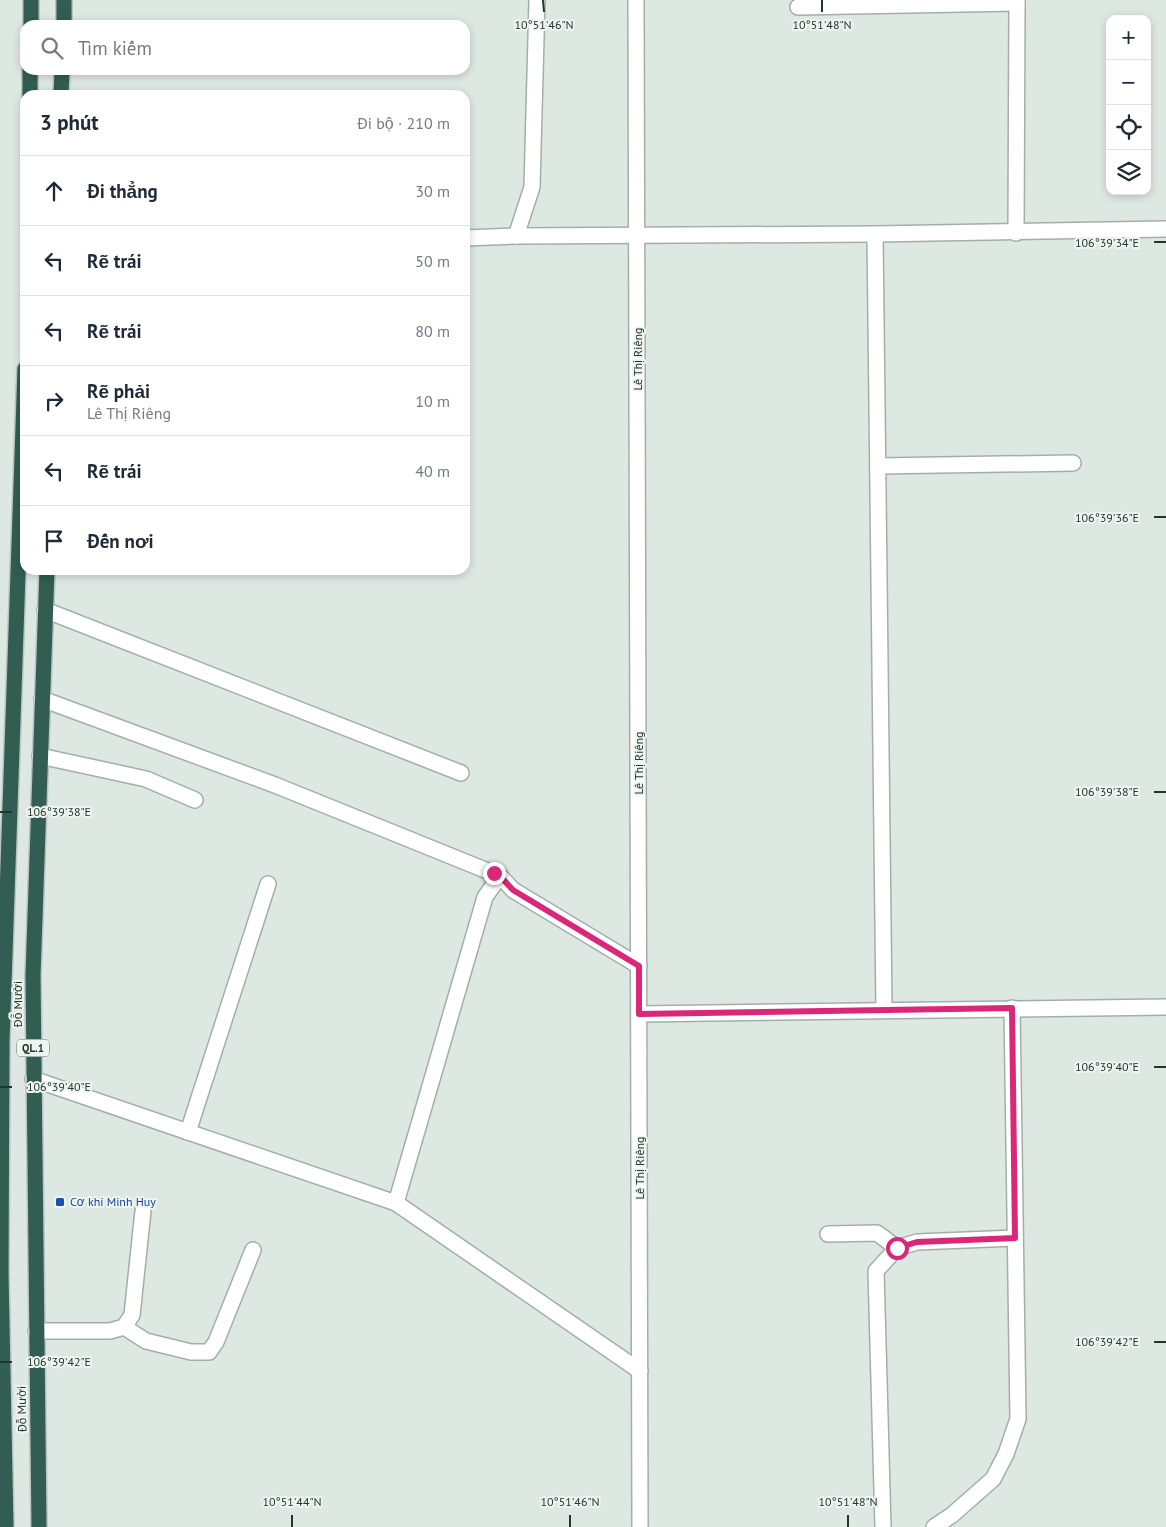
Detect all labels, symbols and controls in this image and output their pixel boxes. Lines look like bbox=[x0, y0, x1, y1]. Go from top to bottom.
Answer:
map controls bbox=[1106, 15, 1151, 195]
button: + bbox=[1106, 15, 1151, 60]
text: 10°51'46"N bbox=[514, 17, 574, 32]
text: 10°51'48"N bbox=[792, 17, 852, 32]
search box bbox=[20, 20, 470, 75]
icon: search bbox=[38, 34, 66, 62]
text: Tìm kiếm bbox=[78, 36, 152, 60]
button: − bbox=[1106, 60, 1151, 105]
button: locate bbox=[1106, 105, 1151, 150]
text: 3 phút bbox=[40, 109, 99, 136]
text: Đi bộ · 210 m bbox=[357, 113, 450, 133]
button: layers bbox=[1106, 150, 1151, 195]
icon: ahead bbox=[40, 177, 68, 205]
text: Đi thẳng bbox=[87, 179, 158, 203]
text: 30 m bbox=[415, 181, 450, 201]
text: 106°39'34"E bbox=[1075, 235, 1139, 250]
icon: left bbox=[40, 247, 68, 275]
text: Rẽ trái bbox=[87, 249, 142, 273]
text: 50 m bbox=[415, 251, 450, 271]
icon: left bbox=[40, 317, 68, 345]
text: Rẽ trái bbox=[87, 319, 142, 343]
text: 80 m bbox=[415, 321, 450, 341]
street label: Lê Thị Riêng bbox=[630, 328, 645, 390]
text: Rẽ phải bbox=[87, 379, 150, 403]
icon: right bbox=[40, 387, 68, 415]
text: 10 m bbox=[415, 391, 450, 411]
text: Lê Thị Riêng bbox=[87, 403, 171, 423]
icon: left bbox=[40, 457, 68, 485]
text: Rẽ trái bbox=[87, 459, 142, 483]
text: 40 m bbox=[415, 461, 450, 481]
text: 106°39'36"E bbox=[1075, 510, 1139, 525]
icon: arrive bbox=[40, 527, 68, 555]
text: Đến nơi bbox=[87, 529, 154, 553]
street label: Lê Thị Riêng bbox=[631, 732, 646, 794]
text: 106°39'38"E bbox=[1075, 784, 1139, 799]
text: 106°39'38"E bbox=[27, 804, 91, 819]
route end bbox=[483, 862, 506, 885]
street label: Đỗ Mười bbox=[10, 981, 25, 1028]
road number: QL.1 bbox=[17, 1040, 49, 1056]
text: 106°39'40"E bbox=[1075, 1059, 1139, 1074]
text: 106°39'40"E bbox=[27, 1079, 91, 1094]
street label: Lê Thị Riêng bbox=[632, 1137, 647, 1199]
place label: Cơ khí Minh Huy bbox=[70, 1194, 156, 1209]
marker: Cơ khí Minh Huy bbox=[54, 1196, 66, 1208]
route start bbox=[886, 1237, 909, 1260]
text: 106°39'42"E bbox=[1075, 1334, 1139, 1349]
text: 106°39'42"E bbox=[27, 1354, 91, 1369]
street label: Đỗ Mười bbox=[14, 1386, 29, 1433]
text: 10°51'44"N bbox=[262, 1494, 322, 1509]
text: 10°51'46"N bbox=[540, 1494, 600, 1509]
text: 10°51'48"N bbox=[818, 1494, 878, 1509]

